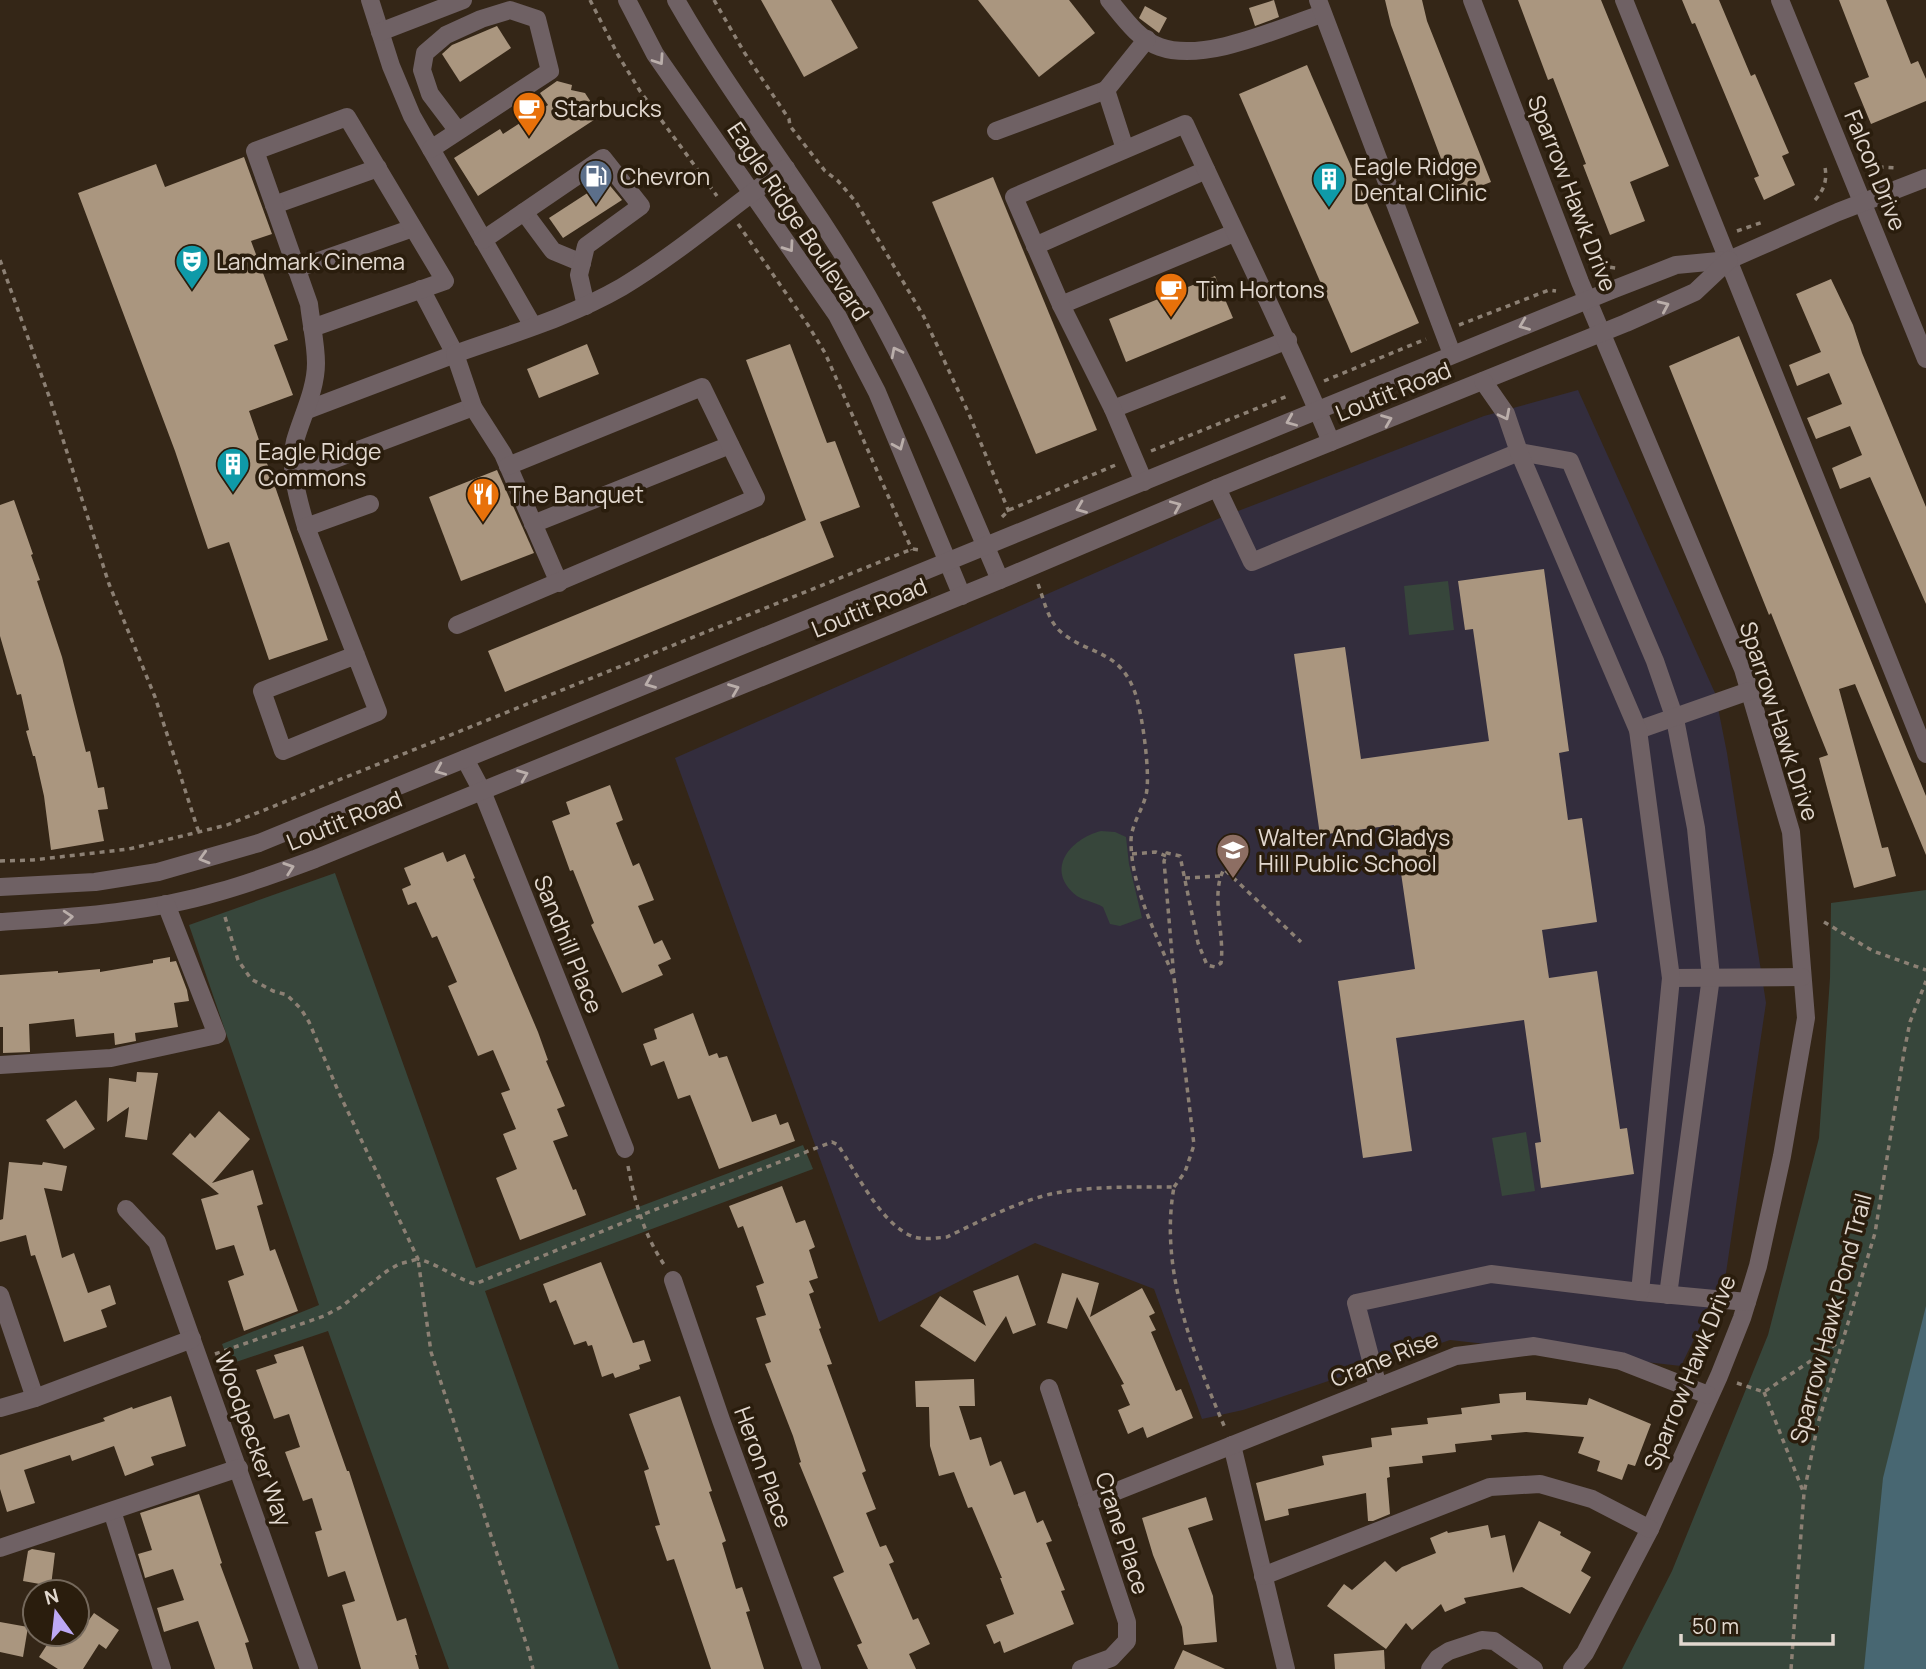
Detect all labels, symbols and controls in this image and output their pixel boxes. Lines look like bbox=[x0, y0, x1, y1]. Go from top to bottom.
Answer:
one-way arrow bbox=[651, 52, 664, 65]
cafe icon: Starbucks bbox=[510, 89, 548, 138]
street label: Sparrow Hawk Drive bbox=[1521, 90, 1625, 296]
place label: Starbucks bbox=[554, 92, 662, 124]
street label: Falcon Drive bbox=[1837, 105, 1915, 235]
street label: Eagle Ridge Boulevard bbox=[721, 115, 877, 327]
place label: Eagle Ridge Dental Clinic bbox=[1354, 150, 1487, 208]
fuel station icon: Chevron bbox=[577, 157, 615, 206]
place label: Chevron bbox=[620, 160, 710, 192]
building icon: Eagle Ridge Dental Clinic bbox=[1310, 160, 1348, 209]
one-way arrow bbox=[781, 239, 793, 252]
theatre icon: Landmark Cinema bbox=[173, 242, 211, 291]
place label: Landmark Cinema bbox=[216, 245, 405, 277]
cafe icon: Tim Hortons bbox=[1152, 270, 1190, 319]
place label: Tim Hortons bbox=[1196, 273, 1325, 305]
one-way arrow bbox=[1657, 300, 1670, 314]
one-way arrow bbox=[1519, 317, 1532, 331]
one-way arrow bbox=[890, 347, 904, 359]
street label: Loutit Road bbox=[1330, 353, 1456, 429]
one-way arrow bbox=[1496, 407, 1510, 420]
one-way arrow bbox=[1286, 412, 1298, 426]
one-way arrow bbox=[1380, 414, 1392, 428]
place label: Eagle Ridge Commons bbox=[258, 435, 381, 493]
one-way arrow bbox=[891, 438, 905, 450]
building icon: Eagle Ridge Commons bbox=[214, 445, 252, 494]
restaurant icon: The Banquet bbox=[464, 475, 502, 524]
place label: The Banquet bbox=[508, 478, 644, 510]
one-way arrow bbox=[1076, 500, 1088, 514]
one-way arrow bbox=[1169, 500, 1181, 514]
street label: Loutit Road bbox=[806, 569, 932, 645]
street label: Sparrow Hawk Drive bbox=[1733, 617, 1827, 825]
one-way arrow bbox=[645, 675, 657, 689]
one-way arrow bbox=[727, 683, 739, 697]
one-way arrow bbox=[435, 761, 447, 775]
one-way arrow bbox=[517, 769, 529, 783]
street label: Loutit Road bbox=[281, 782, 407, 858]
place label: Walter And Gladys Hill Public School bbox=[1258, 821, 1450, 879]
school or university icon: Walter And Gladys Hill Public School bbox=[1214, 831, 1252, 880]
one-way arrow bbox=[199, 850, 211, 865]
one-way arrow bbox=[283, 862, 295, 876]
street label: Sandhill Place bbox=[527, 870, 611, 1018]
one-way arrow bbox=[63, 910, 74, 925]
street label: Sparrow Hawk Pond Trail bbox=[1781, 1190, 1879, 1446]
street label: Sparrow Hawk Drive bbox=[1635, 1270, 1743, 1474]
street label: Crane Rise bbox=[1325, 1322, 1443, 1394]
street label: Woodpecker Way bbox=[208, 1348, 300, 1530]
street label: Heron Place bbox=[727, 1402, 801, 1532]
street label: Crane Place bbox=[1088, 1468, 1158, 1598]
north arrow bbox=[21, 1578, 91, 1648]
text: N bbox=[42, 1582, 62, 1611]
scale bar bbox=[1681, 1602, 1833, 1646]
text: 50 m bbox=[1692, 1612, 1739, 1640]

